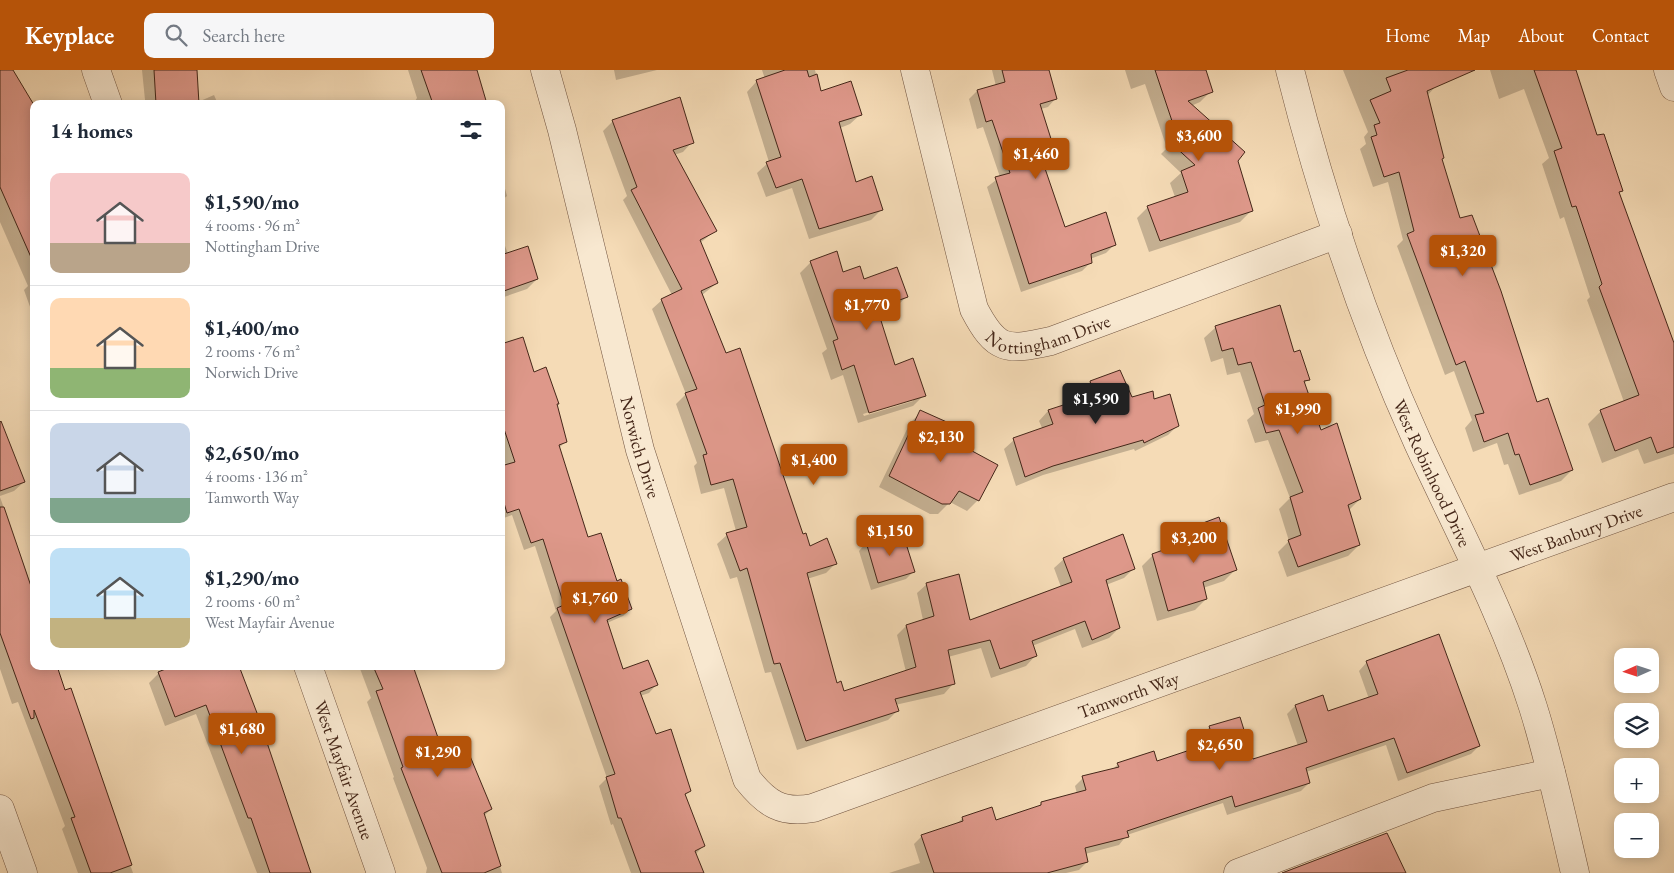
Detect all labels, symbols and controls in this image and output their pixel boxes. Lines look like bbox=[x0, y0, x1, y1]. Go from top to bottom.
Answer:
search box bbox=[144, 13, 494, 58]
text: Keyplace bbox=[25, 20, 114, 51]
icon: search bbox=[162, 21, 190, 49]
text: Search here bbox=[202, 23, 285, 48]
text: Home bbox=[1385, 24, 1430, 47]
text: Map bbox=[1458, 24, 1490, 47]
text: About bbox=[1518, 24, 1564, 47]
text: Contact bbox=[1592, 24, 1649, 47]
icon: filters bbox=[457, 116, 485, 144]
text: 14 homes bbox=[50, 117, 133, 144]
pin: $3,600 bbox=[1158, 119, 1240, 162]
text: $3,600 bbox=[1176, 125, 1222, 146]
pin: $1,460 bbox=[995, 138, 1077, 180]
text: $1,460 bbox=[1013, 143, 1059, 164]
text: $1,590/mo bbox=[205, 188, 299, 215]
icon: home bbox=[90, 193, 150, 253]
text: 4 rooms · 96 m² bbox=[205, 215, 300, 236]
pin: $1,320 bbox=[1422, 234, 1504, 277]
text: Nottingham Drive bbox=[205, 236, 319, 257]
text: $1,320 bbox=[1440, 240, 1486, 261]
pin: $1,770 bbox=[826, 288, 908, 331]
text: $1,770 bbox=[844, 294, 890, 315]
street label: Nottingham Drive bbox=[981, 309, 1113, 358]
text: $1,400/mo bbox=[205, 314, 299, 341]
icon: home bbox=[90, 318, 150, 378]
text: 2 rooms · 76 m² bbox=[205, 341, 300, 362]
text: Norwich Drive bbox=[205, 362, 298, 383]
pin: $1,590 bbox=[1055, 382, 1137, 425]
text: $1,590 bbox=[1073, 388, 1119, 409]
pin: $1,990 bbox=[1257, 392, 1339, 435]
street label: Norwich Drive bbox=[616, 394, 666, 501]
street label: West Robinhood Drive bbox=[1389, 396, 1477, 550]
text: $1,990 bbox=[1275, 398, 1321, 419]
pin: $2,130 bbox=[900, 420, 982, 463]
text: $2,130 bbox=[918, 426, 964, 447]
text: $2,650/mo bbox=[205, 439, 299, 466]
icon: home bbox=[90, 443, 150, 503]
pin: $1,400 bbox=[773, 444, 855, 486]
text: $1,400 bbox=[791, 449, 837, 470]
text: 4 rooms · 136 m² bbox=[205, 466, 308, 487]
text: Tamworth Way bbox=[205, 487, 299, 508]
street label: West Banbury Drive bbox=[1507, 498, 1645, 567]
pin: $1,150 bbox=[849, 514, 931, 557]
text: $1,150 bbox=[867, 520, 913, 541]
pin: $3,200 bbox=[1153, 522, 1235, 564]
text: $3,200 bbox=[1171, 527, 1217, 548]
text: $1,290/mo bbox=[205, 564, 299, 591]
icon: home bbox=[90, 568, 150, 628]
pin: $1,760 bbox=[554, 582, 636, 624]
text: $1,760 bbox=[572, 587, 618, 608]
text: 2 rooms · 60 m² bbox=[205, 591, 300, 612]
text: West Mayfair Avenue bbox=[205, 612, 334, 633]
north arrow bbox=[1614, 648, 1659, 692]
map controls bbox=[1614, 648, 1659, 858]
street label: Tamworth Way bbox=[1075, 665, 1182, 723]
street label: West Mayfair Avenue bbox=[309, 697, 380, 842]
button: layers bbox=[1614, 703, 1659, 748]
pin: $1,680 bbox=[201, 712, 283, 755]
text: $1,680 bbox=[219, 718, 265, 739]
pin: $2,650 bbox=[1179, 728, 1261, 771]
text: $2,650 bbox=[1197, 734, 1243, 755]
pin: $1,290 bbox=[397, 736, 479, 778]
text: $1,290 bbox=[415, 741, 461, 762]
button: + bbox=[1614, 758, 1659, 803]
button: − bbox=[1614, 813, 1659, 858]

